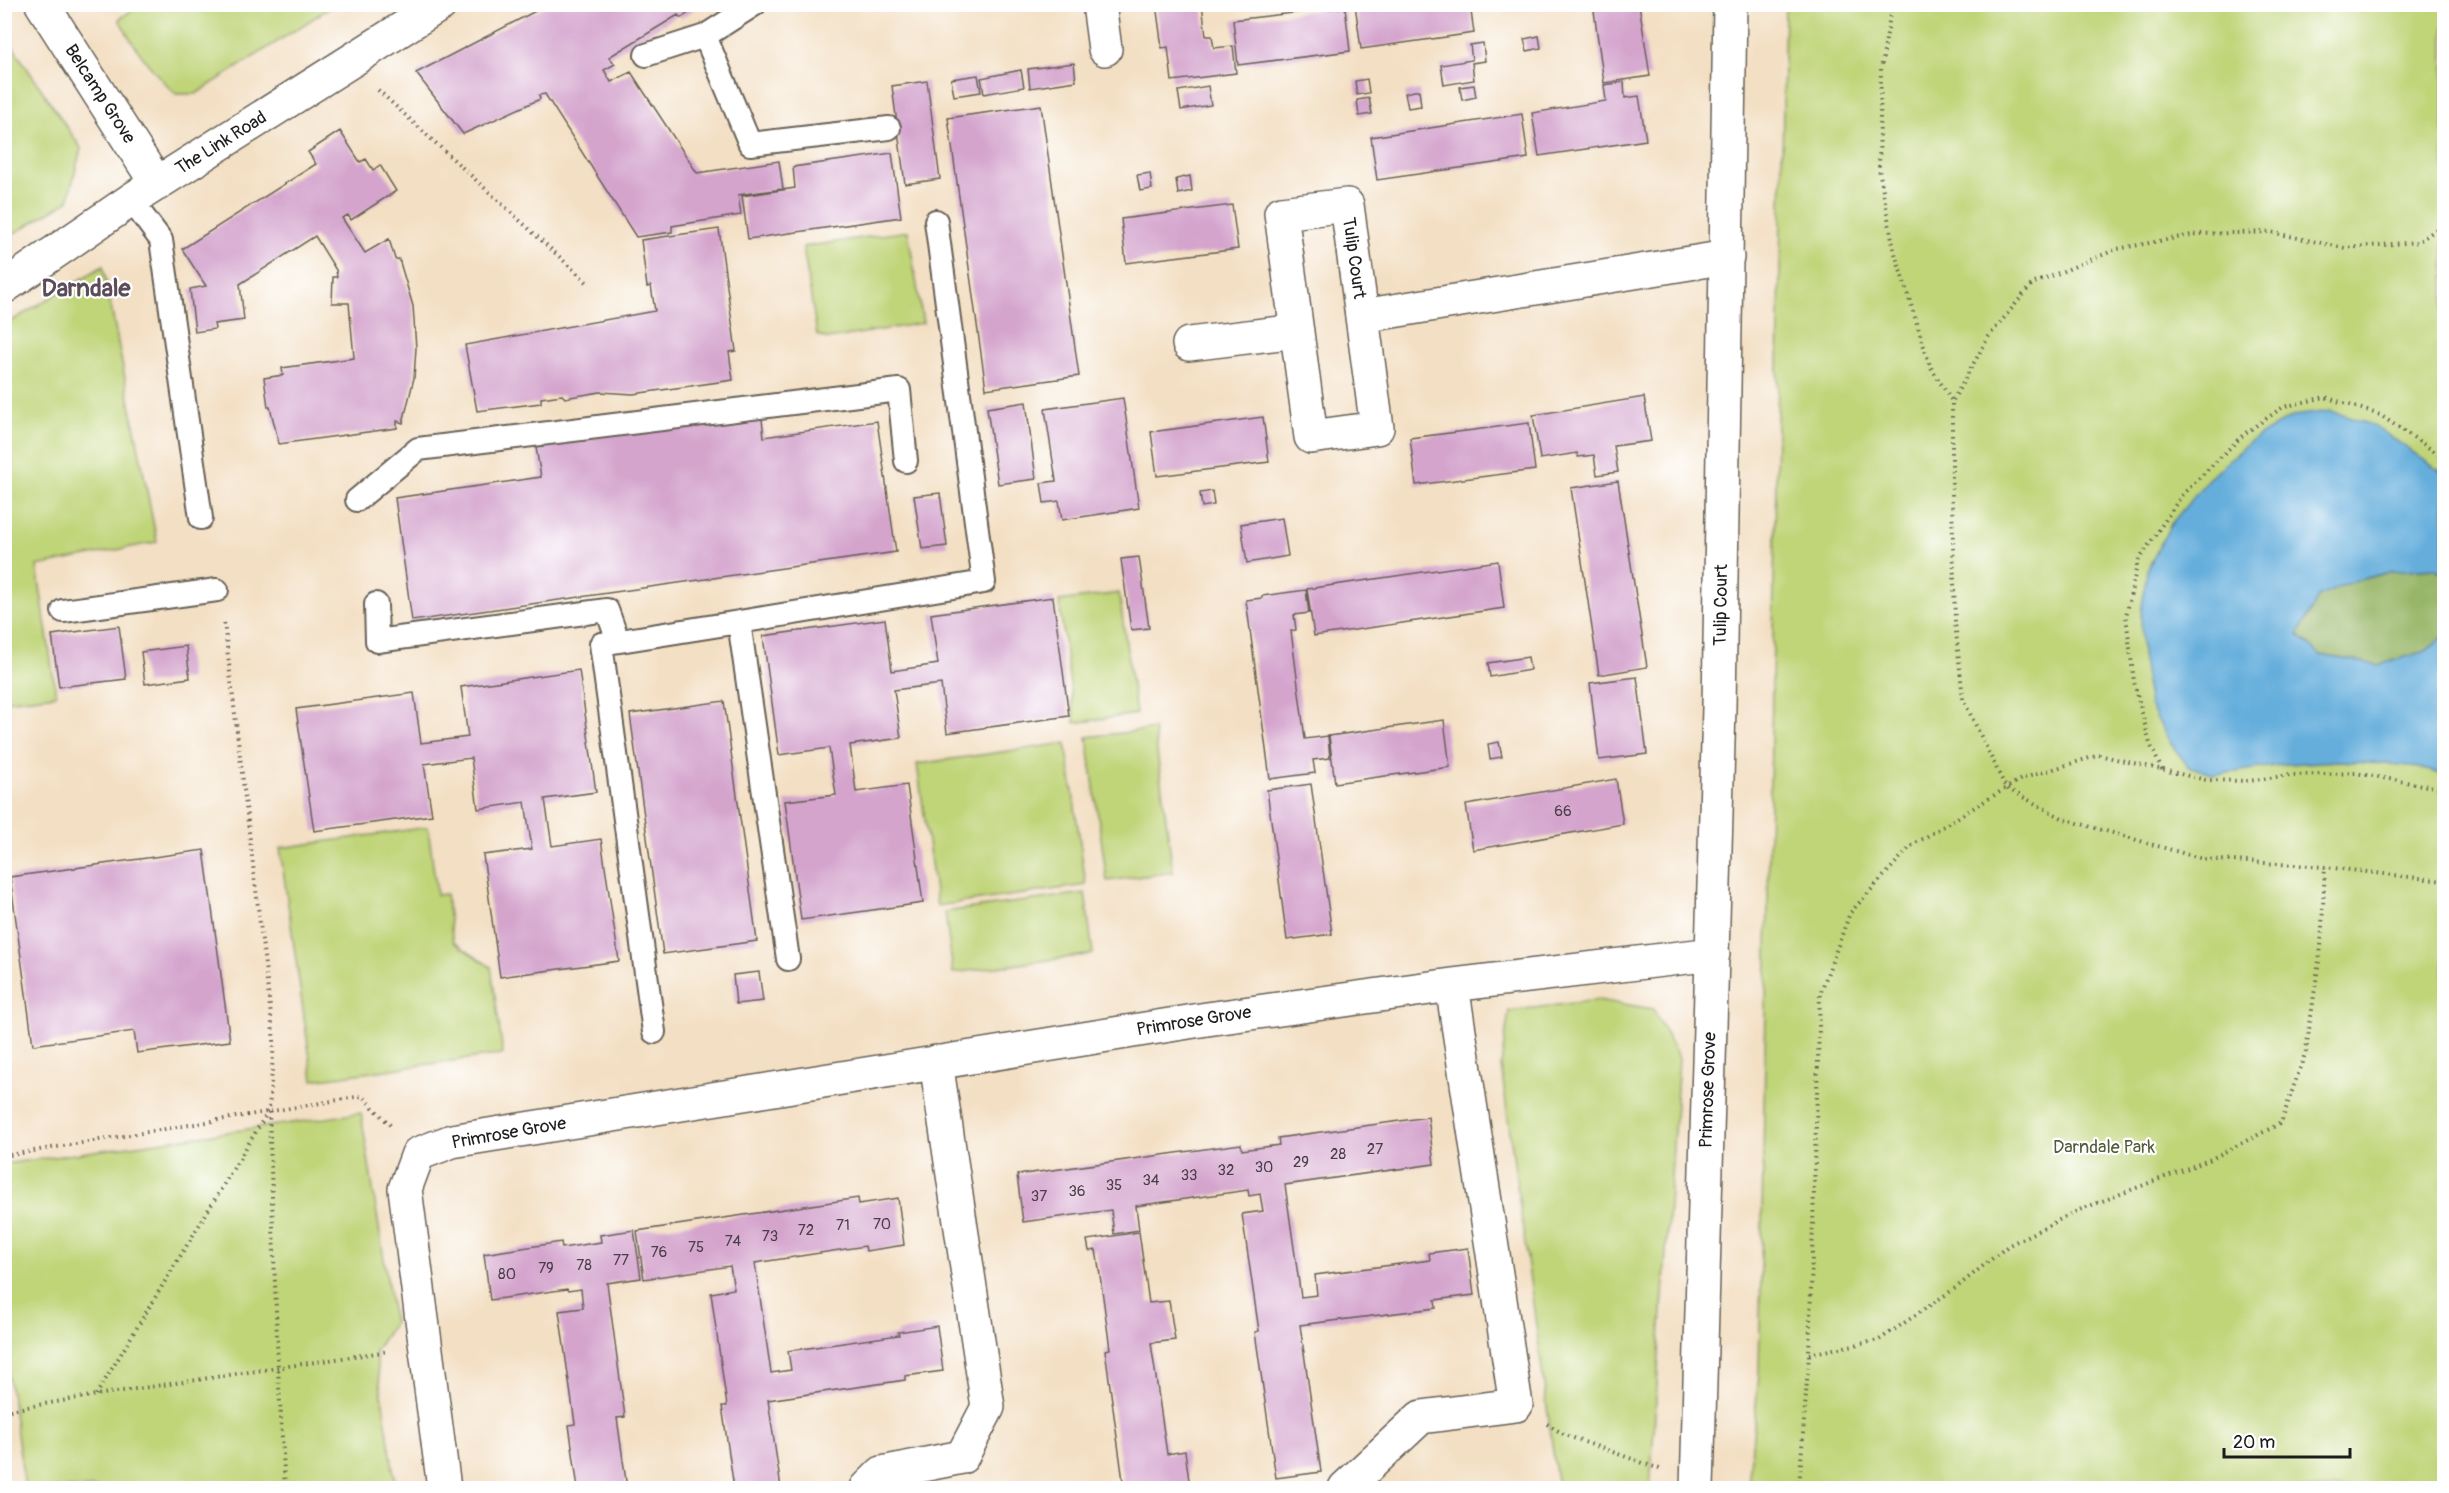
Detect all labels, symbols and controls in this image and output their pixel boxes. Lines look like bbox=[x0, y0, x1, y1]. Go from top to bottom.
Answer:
street label: Belcamp Grove bbox=[59, 40, 141, 148]
street label: The Link Road bbox=[171, 106, 271, 180]
street label: Tulip Court bbox=[1337, 216, 1371, 301]
district label: Darndale bbox=[42, 274, 132, 303]
street label: Tulip Court bbox=[1709, 563, 1733, 646]
house number: 66 bbox=[1554, 802, 1572, 821]
street label: Primrose Grove bbox=[1135, 1001, 1253, 1041]
street label: Primrose Grove bbox=[1694, 1032, 1722, 1148]
street label: Primrose Grove bbox=[450, 1112, 568, 1154]
park label: Darndale Park bbox=[2053, 1136, 2156, 1159]
house number: 27 bbox=[1367, 1140, 1383, 1159]
house number: 28 bbox=[1330, 1145, 1346, 1164]
house number: 29 bbox=[1293, 1153, 1309, 1172]
house number: 30 bbox=[1255, 1158, 1273, 1177]
house number: 32 bbox=[1218, 1161, 1234, 1180]
house number: 33 bbox=[1181, 1166, 1197, 1185]
house number: 34 bbox=[1142, 1171, 1160, 1190]
house number: 35 bbox=[1106, 1176, 1122, 1195]
house number: 36 bbox=[1068, 1182, 1086, 1201]
house number: 37 bbox=[1031, 1187, 1047, 1206]
house number: 70 bbox=[873, 1215, 891, 1234]
house number: 71 bbox=[836, 1216, 850, 1235]
house number: 72 bbox=[798, 1221, 814, 1240]
house number: 73 bbox=[762, 1227, 778, 1246]
house number: 74 bbox=[725, 1232, 742, 1251]
house number: 75 bbox=[688, 1238, 704, 1257]
house number: 76 bbox=[651, 1243, 667, 1262]
house number: 77 bbox=[613, 1251, 629, 1270]
house number: 78 bbox=[576, 1256, 592, 1275]
house number: 79 bbox=[538, 1259, 554, 1278]
house number: 80 bbox=[498, 1265, 516, 1284]
scale bar bbox=[2224, 1421, 2350, 1459]
text: 20 m bbox=[2233, 1431, 2275, 1454]

